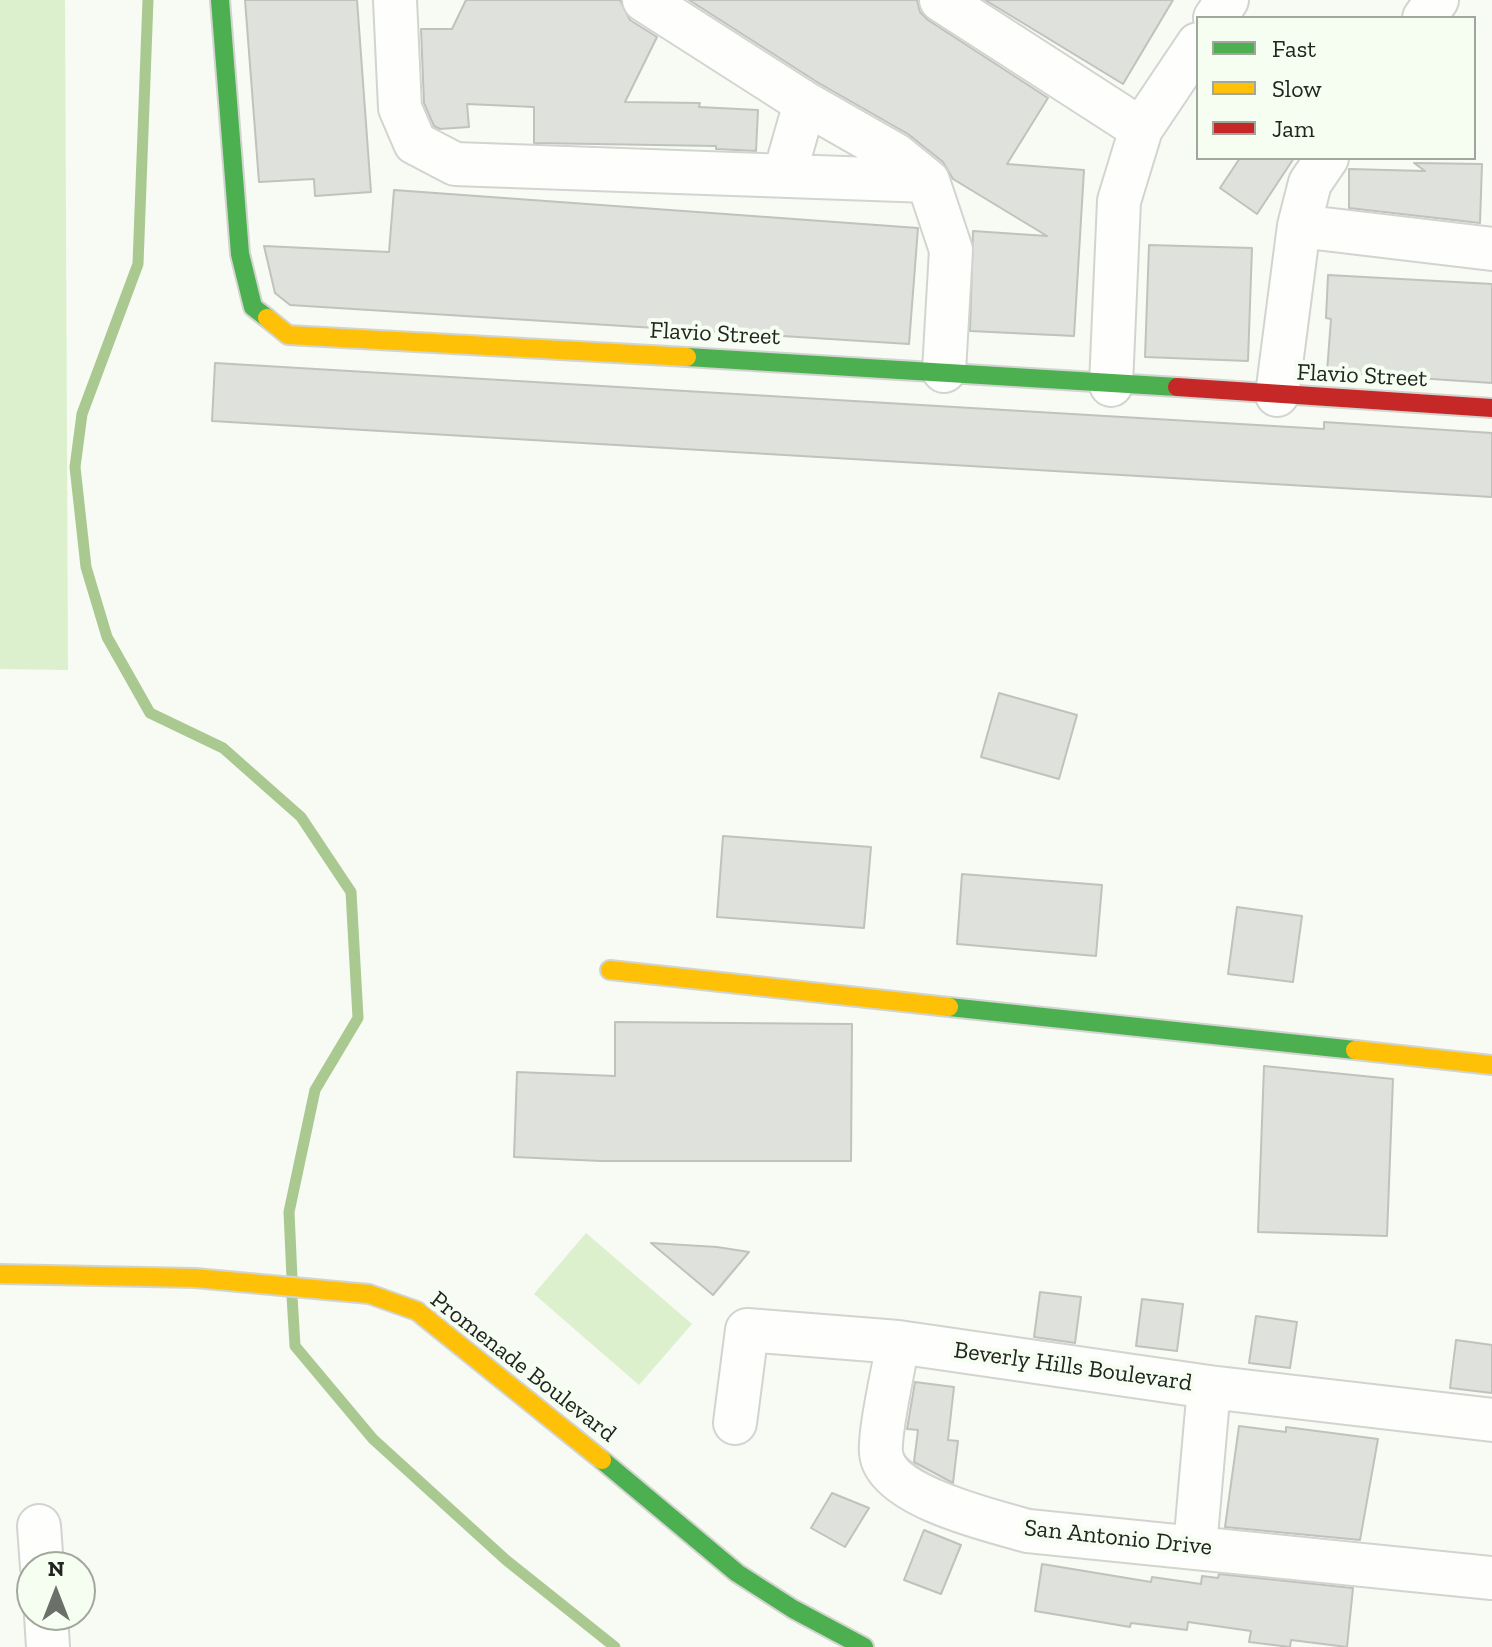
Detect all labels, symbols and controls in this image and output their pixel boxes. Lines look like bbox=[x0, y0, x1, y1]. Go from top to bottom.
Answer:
legend bbox=[1196, 16, 1476, 160]
text: Fast bbox=[1272, 34, 1316, 63]
text: Slow bbox=[1272, 74, 1322, 103]
text: Jam bbox=[1272, 114, 1315, 143]
street label: Flavio Street bbox=[649, 316, 781, 352]
street label: Flavio Street bbox=[1296, 358, 1428, 394]
street label: Promenade Boulevard bbox=[424, 1285, 622, 1449]
street label: Beverly Hills Boulevard bbox=[952, 1336, 1194, 1398]
street label: San Antonio Drive bbox=[1023, 1514, 1213, 1562]
north arrow bbox=[16, 1551, 96, 1631]
text: N bbox=[48, 1555, 64, 1582]

